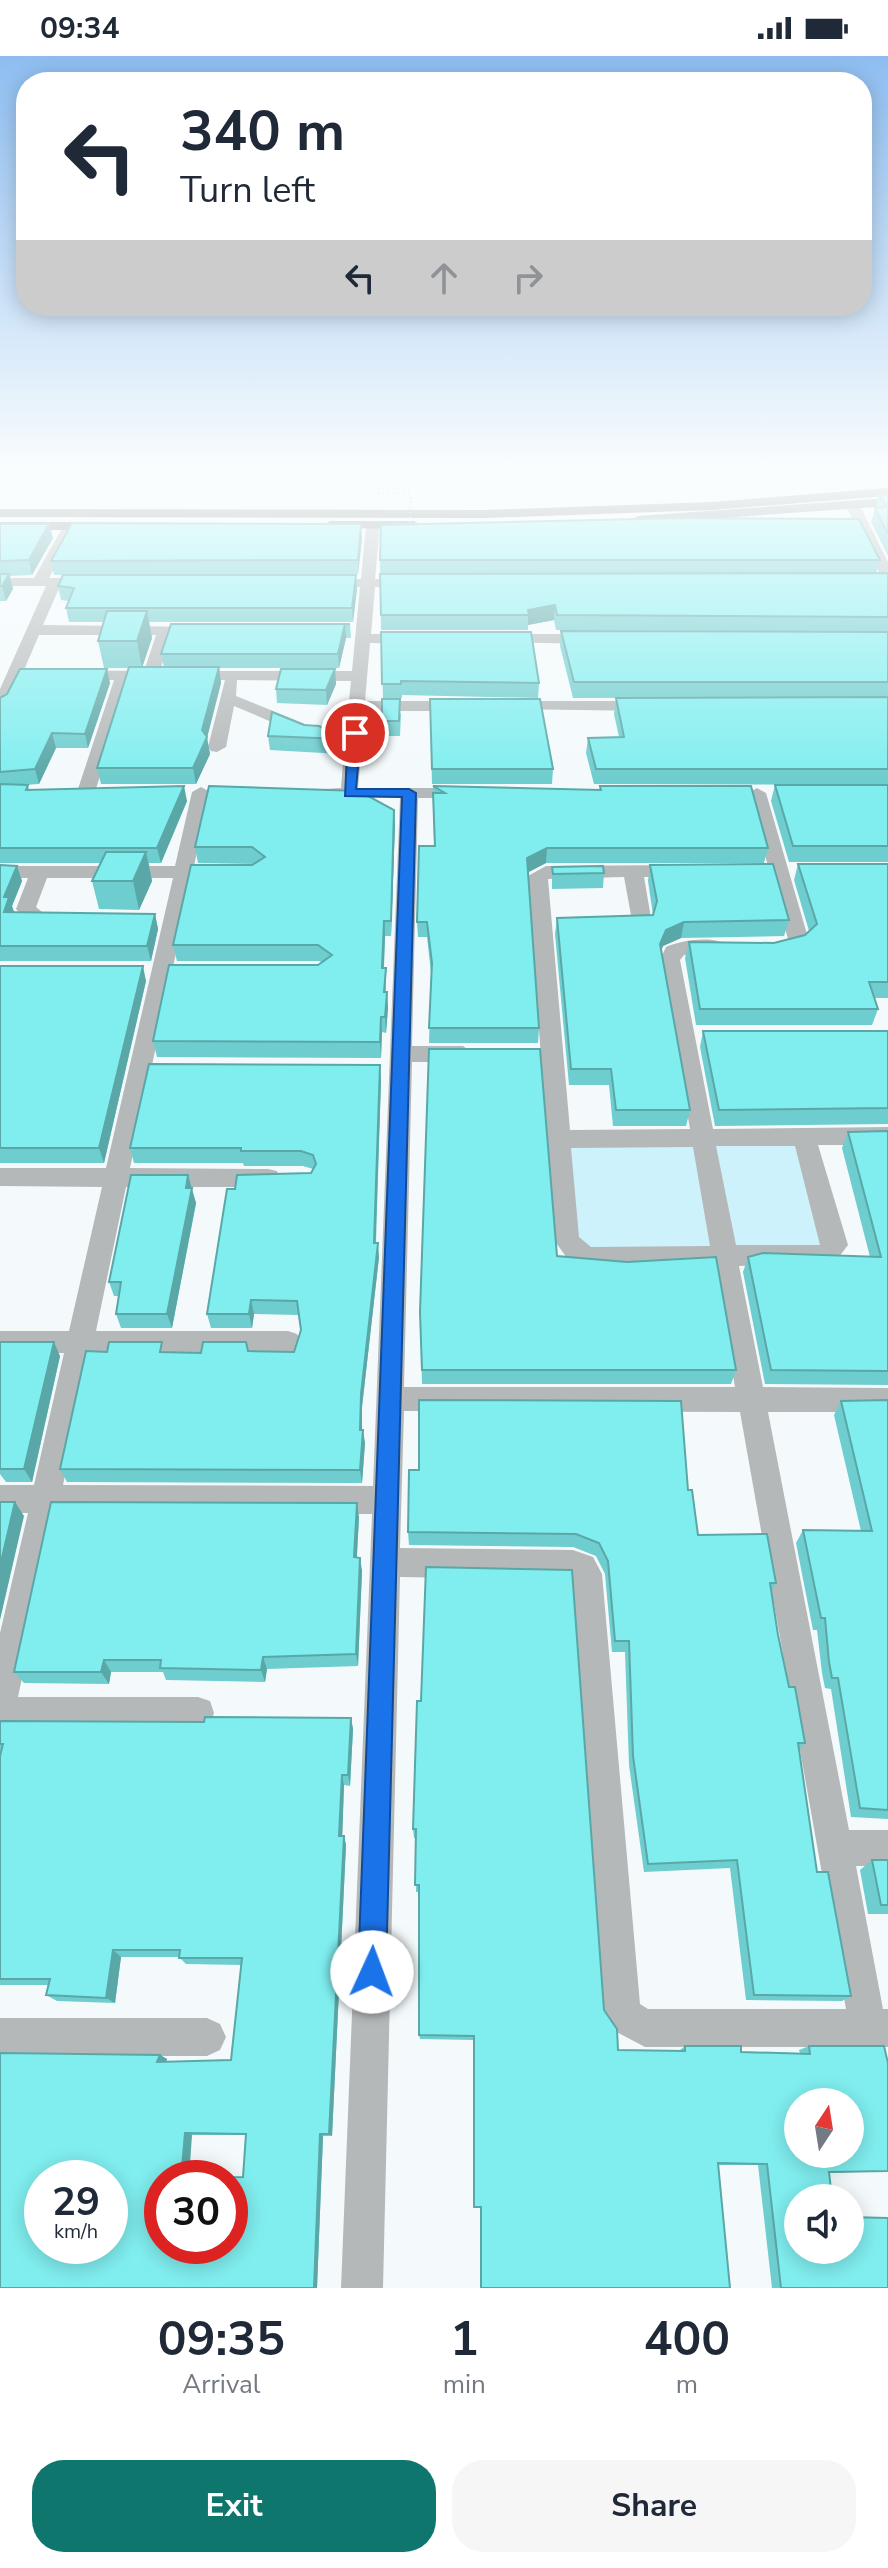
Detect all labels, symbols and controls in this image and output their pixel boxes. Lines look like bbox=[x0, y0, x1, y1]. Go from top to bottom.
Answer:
text: 09:34 bbox=[40, 8, 119, 49]
text: 340 m bbox=[180, 93, 345, 170]
icon: left bbox=[48, 104, 152, 208]
text: Turn left bbox=[180, 166, 315, 215]
icon: left bbox=[338, 256, 382, 300]
icon: ahead bbox=[422, 256, 466, 300]
icon: right bbox=[506, 256, 550, 300]
pin bbox=[321, 699, 389, 767]
icon: arrive bbox=[333, 711, 377, 755]
position arrow bbox=[330, 1930, 414, 2014]
north arrow bbox=[784, 2088, 864, 2168]
map controls bbox=[784, 2088, 864, 2264]
speed limit sign: 30 bbox=[144, 2160, 248, 2264]
text: 29 bbox=[52, 2175, 100, 2229]
button: sound bbox=[784, 2184, 864, 2264]
text: km/h bbox=[54, 2218, 98, 2245]
text: 09:35 bbox=[158, 2306, 285, 2372]
text: 1 bbox=[450, 2306, 479, 2372]
text: 400 bbox=[644, 2306, 730, 2372]
text: Arrival bbox=[182, 2367, 261, 2402]
text: min bbox=[443, 2367, 486, 2402]
text: m bbox=[676, 2367, 698, 2402]
button: Exit bbox=[32, 2460, 436, 2552]
button: Share bbox=[452, 2460, 856, 2552]

